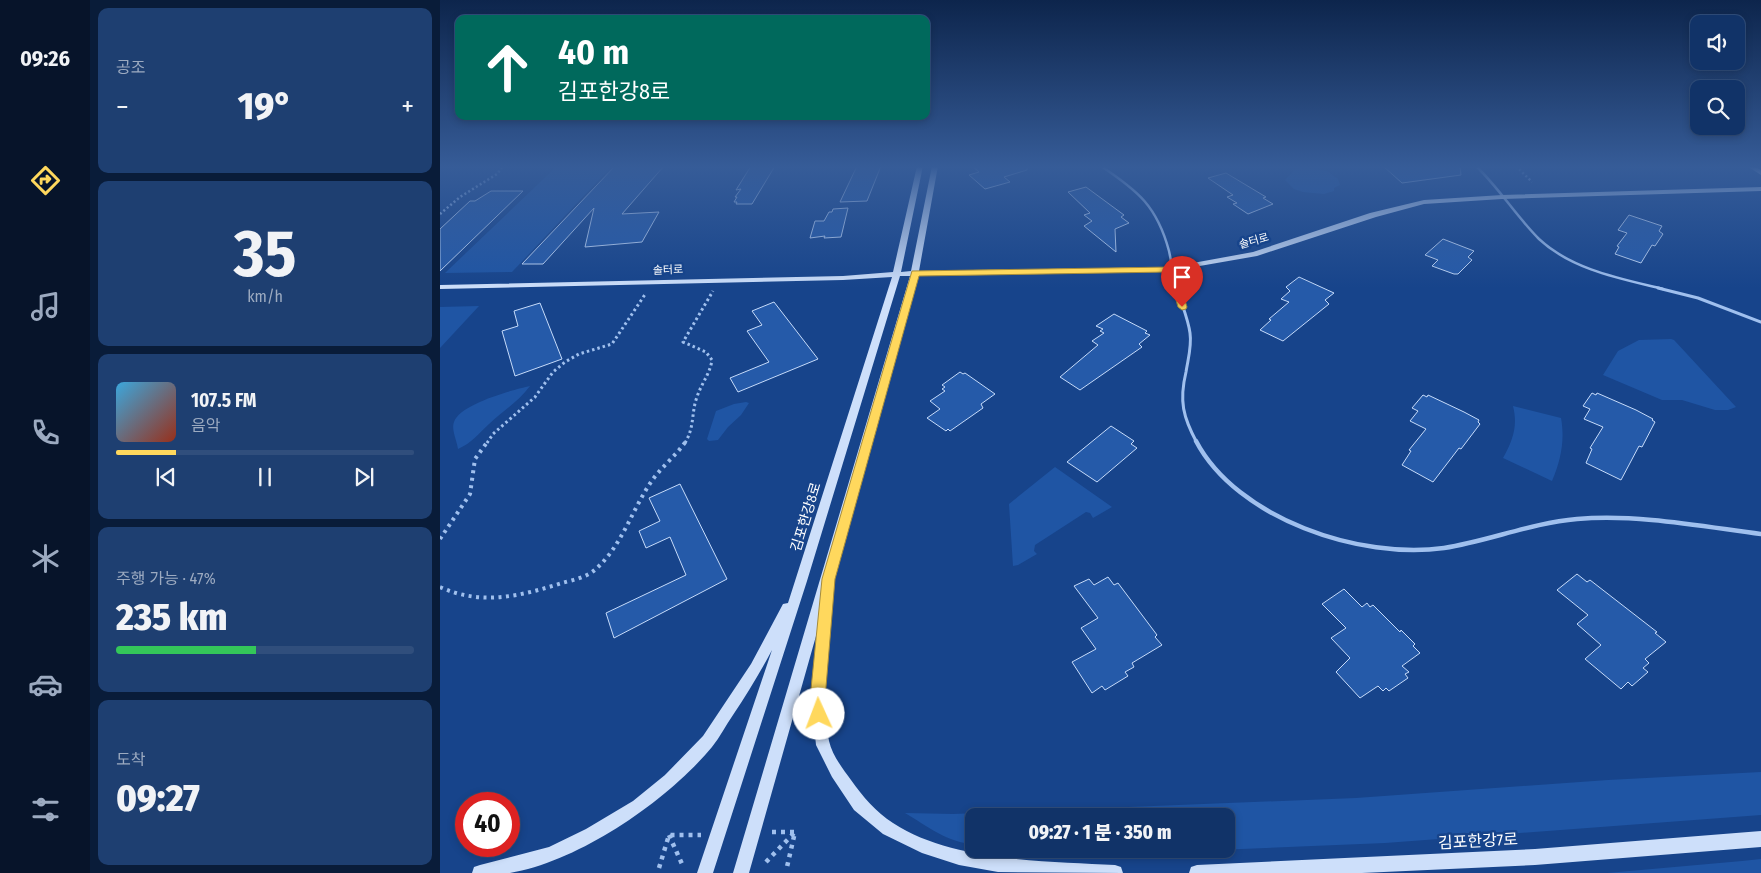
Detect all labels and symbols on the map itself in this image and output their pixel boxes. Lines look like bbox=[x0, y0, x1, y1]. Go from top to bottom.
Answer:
street label: 솔터로 bbox=[1238, 231, 1270, 251]
pin bbox=[1161, 256, 1203, 307]
street label: 솔터로 bbox=[653, 263, 683, 277]
street label: 김포한강8로 bbox=[787, 480, 825, 554]
position arrow bbox=[792, 687, 844, 739]
speed limit sign: 40 bbox=[455, 792, 520, 857]
street label: 김포한강7로 bbox=[1438, 829, 1519, 853]

